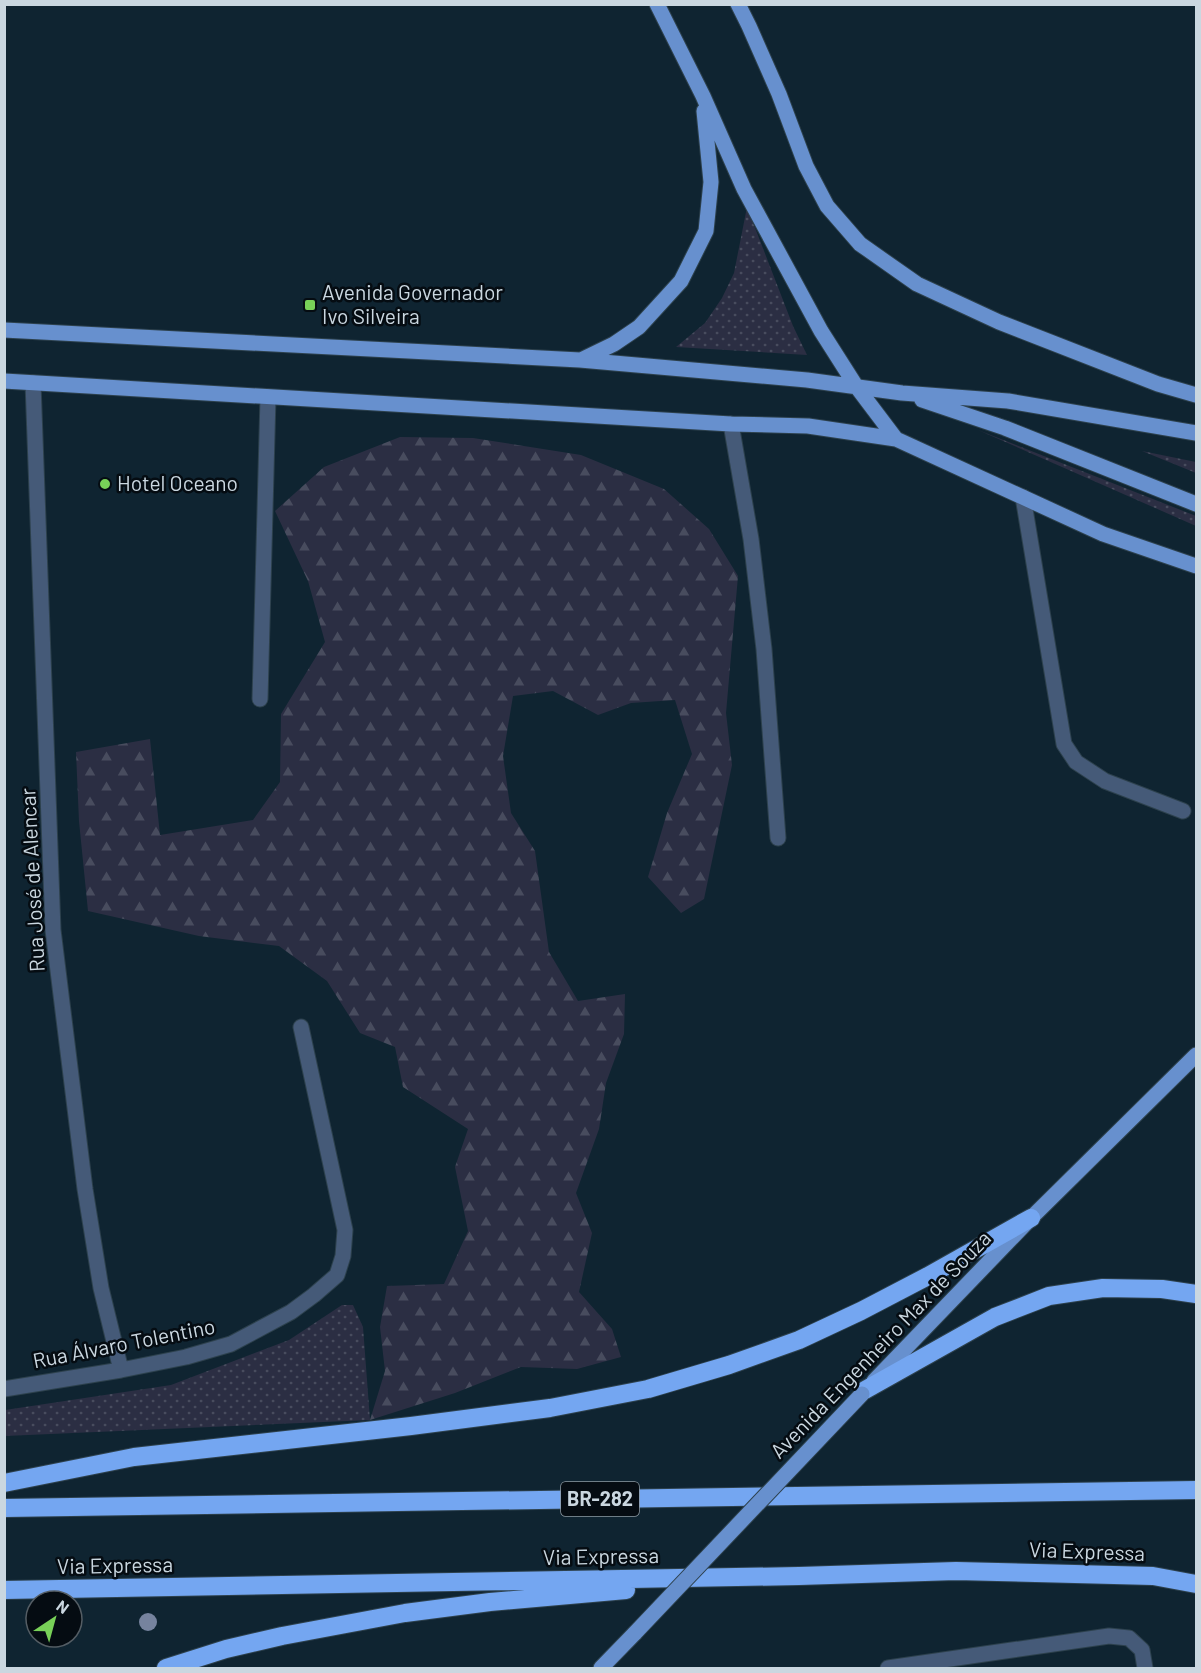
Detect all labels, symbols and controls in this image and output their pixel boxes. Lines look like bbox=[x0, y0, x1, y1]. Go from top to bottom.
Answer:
place label: Avenida Governador Ivo Silveira bbox=[322, 279, 503, 328]
marker: Avenida Governador Ivo Silveira bbox=[303, 298, 317, 312]
place label: Hotel Oceano bbox=[117, 470, 238, 495]
marker: Hotel Oceano bbox=[98, 477, 112, 491]
street label: Rua José de Alencar bbox=[14, 787, 49, 973]
street label: Avenida Engenheiro Max de Souza bbox=[764, 1225, 995, 1463]
street label: Rua Álvaro Tolentino bbox=[30, 1313, 217, 1372]
road number: BR-282 bbox=[561, 1482, 639, 1516]
street label: Via Expressa bbox=[1029, 1536, 1146, 1565]
street label: Via Expressa bbox=[543, 1542, 659, 1569]
street label: Via Expressa bbox=[57, 1551, 173, 1578]
north arrow bbox=[24, 1589, 84, 1649]
text: N bbox=[53, 1596, 73, 1617]

